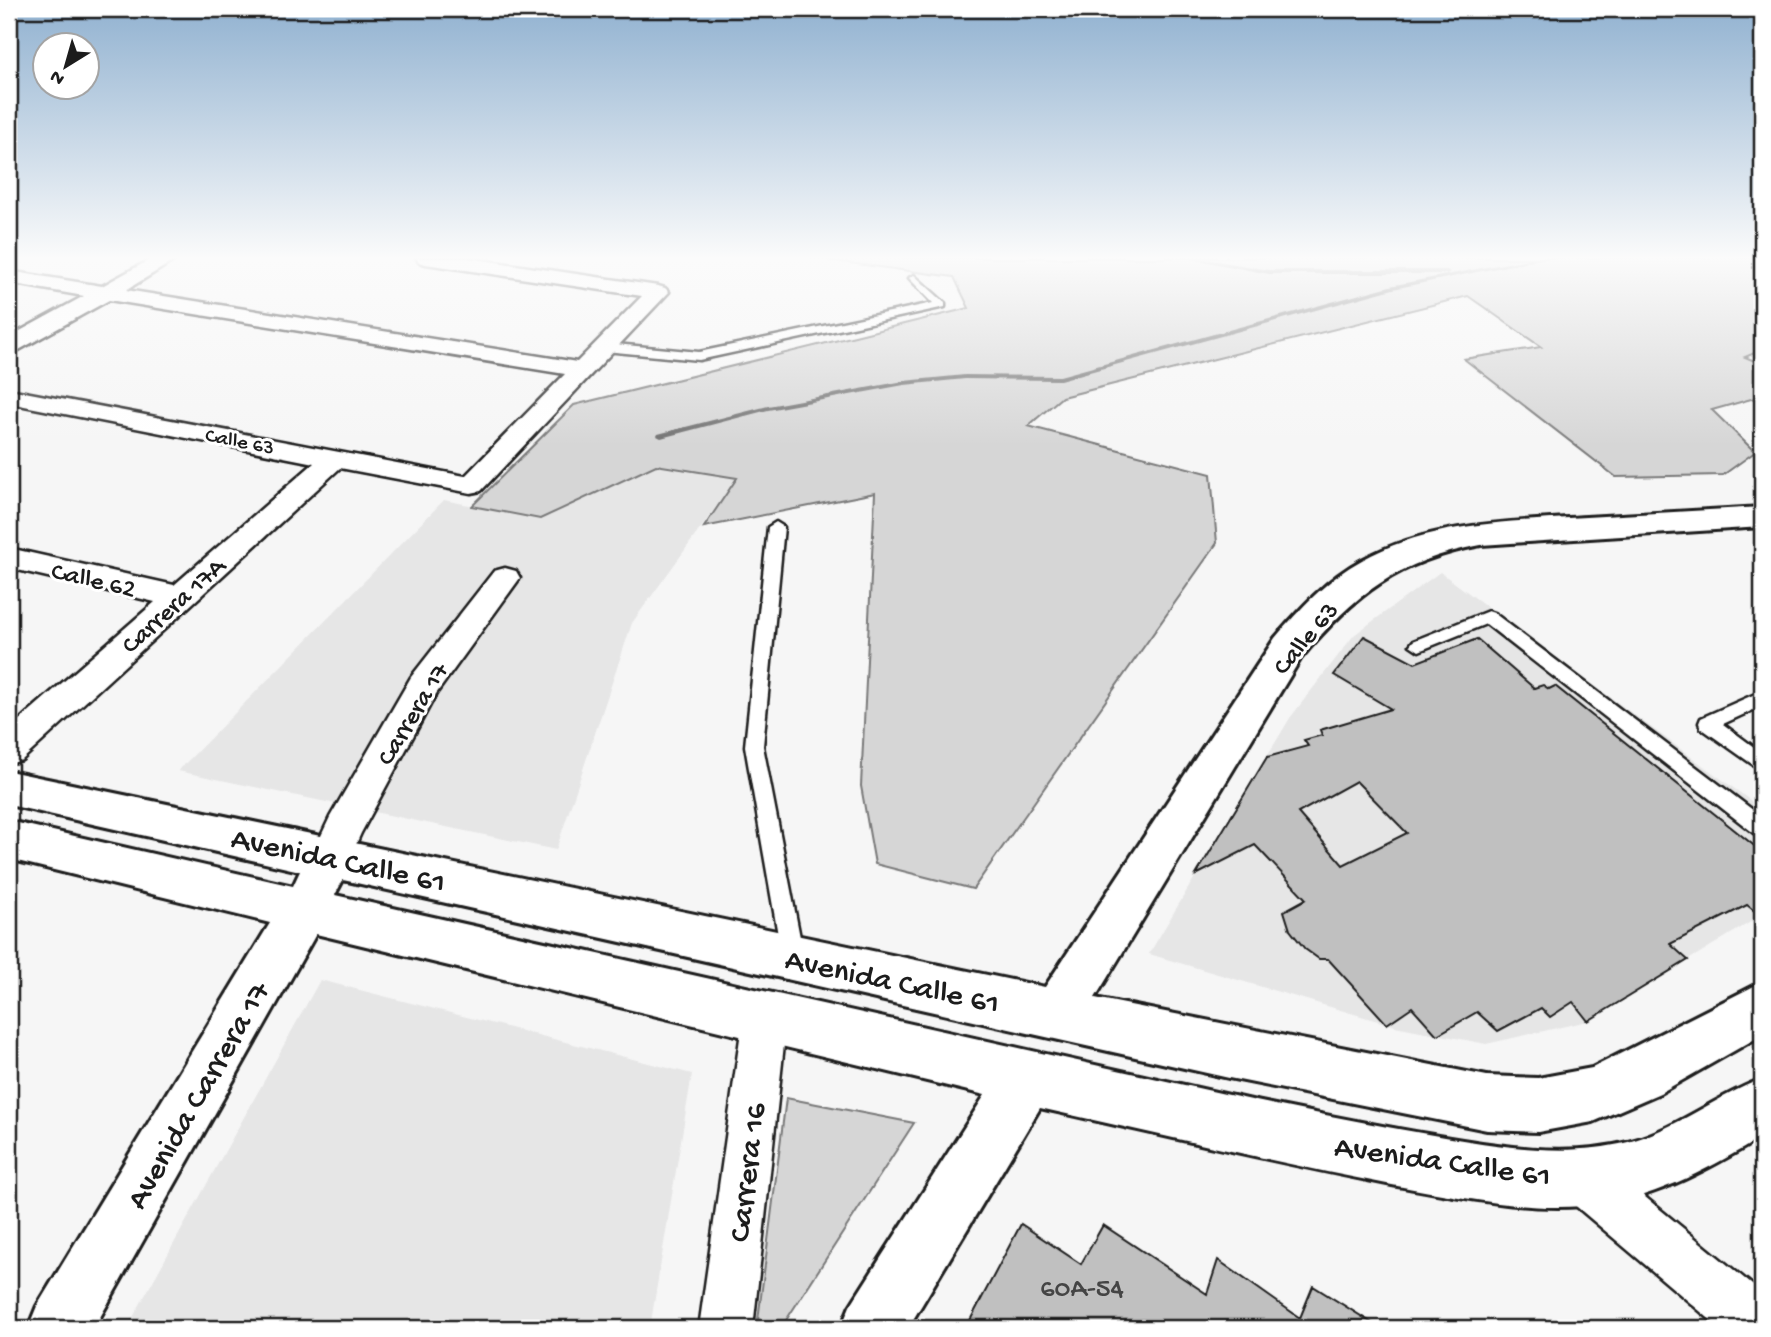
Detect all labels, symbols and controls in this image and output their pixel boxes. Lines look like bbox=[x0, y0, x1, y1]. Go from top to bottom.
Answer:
north arrow bbox=[32, 32, 102, 102]
text: N bbox=[46, 64, 70, 90]
street label: Calle 63 bbox=[203, 425, 276, 462]
street label: Carrera 17A bbox=[117, 551, 235, 662]
street label: Calle 62 bbox=[48, 558, 138, 607]
street label: Calle 63 bbox=[1268, 597, 1347, 683]
street label: Carrera 17 bbox=[372, 657, 458, 772]
street label: Avenida Calle 61 bbox=[227, 822, 449, 904]
street label: Avenida Calle 61 bbox=[781, 943, 1003, 1025]
street label: Avenida Carrera 17 bbox=[120, 975, 282, 1217]
street label: Carrera 16 bbox=[723, 1100, 777, 1244]
street label: Avenida Calle 61 bbox=[1332, 1130, 1553, 1198]
house number: 60A-54 bbox=[1040, 1274, 1124, 1307]

